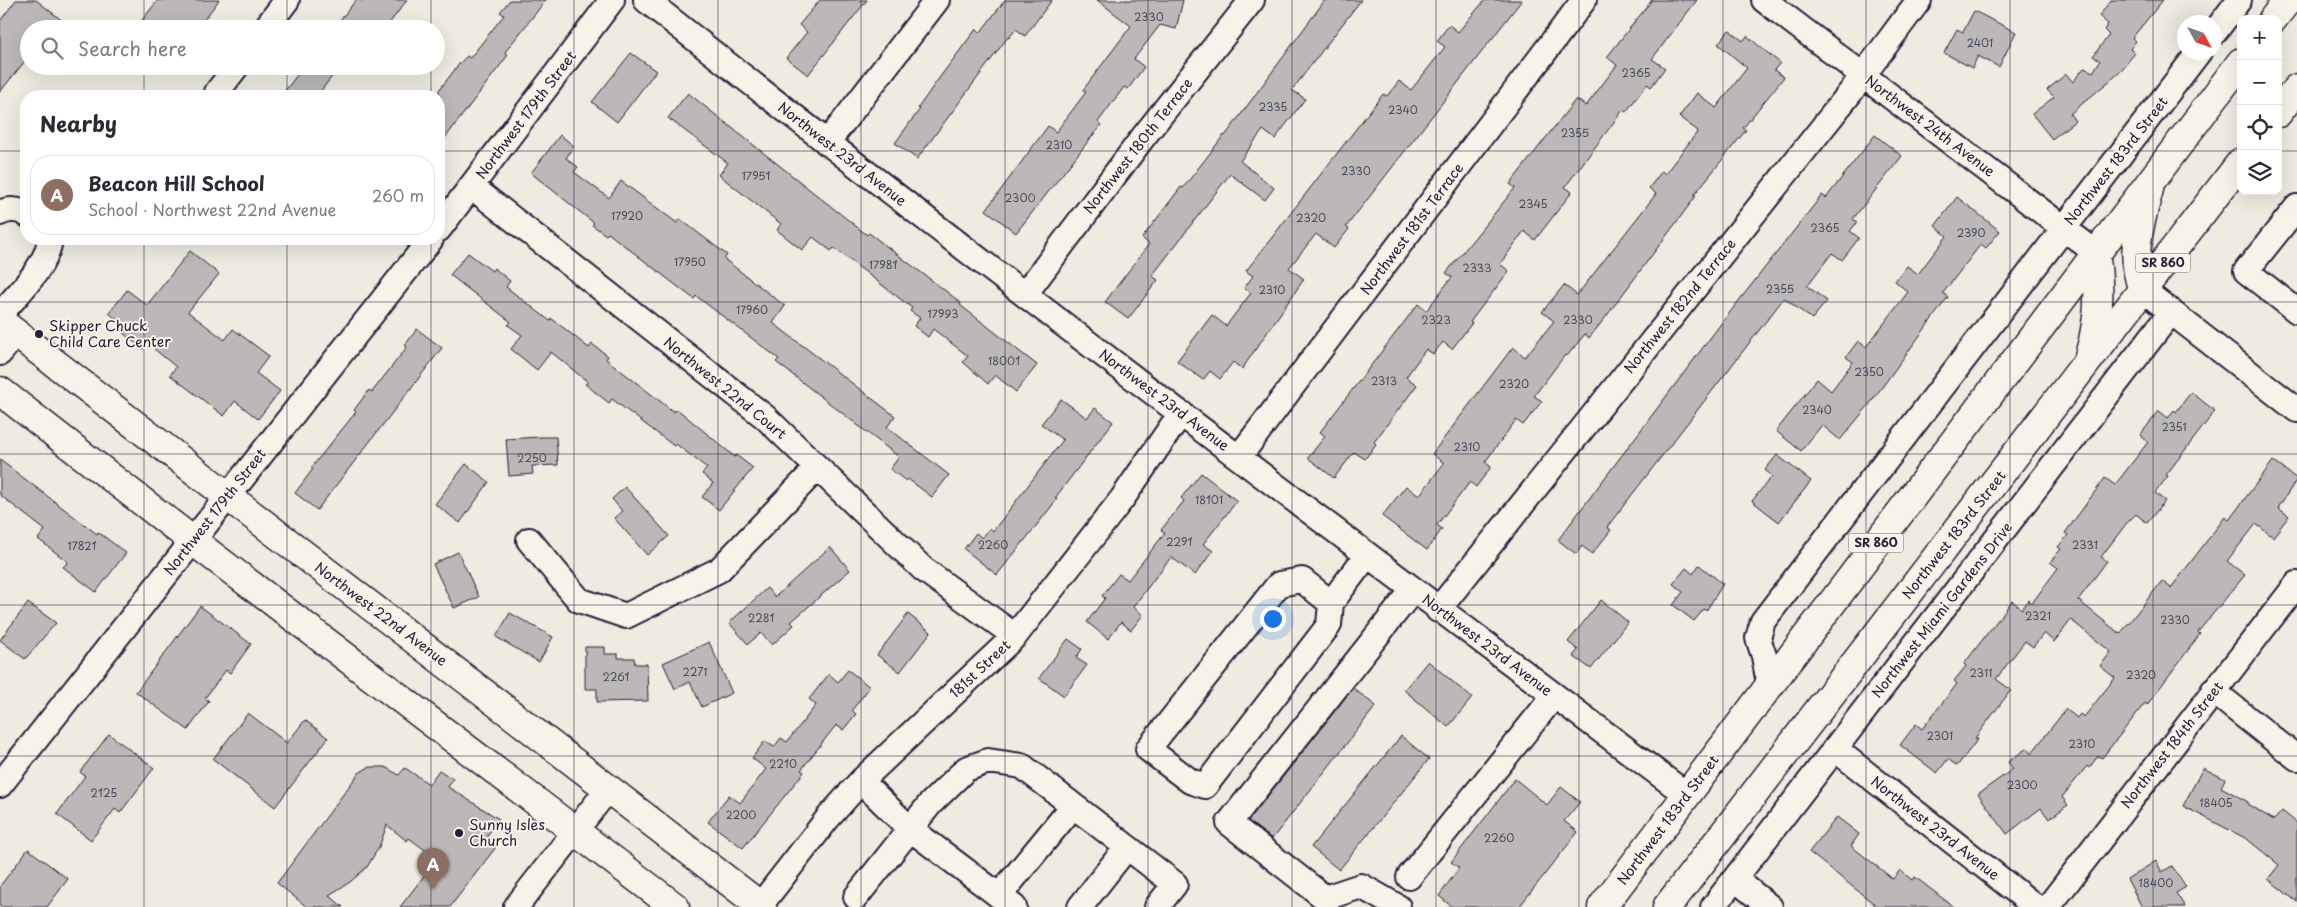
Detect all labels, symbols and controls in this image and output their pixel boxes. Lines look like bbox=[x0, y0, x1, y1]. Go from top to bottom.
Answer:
house number: 2330 bbox=[1134, 8, 1164, 25]
north arrow bbox=[2177, 15, 2222, 60]
map controls bbox=[2237, 15, 2282, 195]
button: + bbox=[2237, 15, 2282, 60]
search box bbox=[20, 20, 445, 75]
icon: search bbox=[38, 34, 66, 62]
text: Search here bbox=[78, 34, 187, 62]
house number: 2401 bbox=[1967, 34, 1993, 51]
street label: Northwest 179th Street bbox=[470, 46, 581, 183]
button: − bbox=[2237, 60, 2282, 105]
house number: 2365 bbox=[1622, 64, 1650, 81]
street label: Northwest 24th Avenue bbox=[1861, 70, 2000, 182]
street label: Northwest 180th Terrace bbox=[1078, 73, 1197, 218]
street label: Northwest 183rd Street bbox=[2059, 92, 2173, 229]
street label: Northwest 23rd Avenue bbox=[774, 97, 911, 211]
house number: 2335 bbox=[1259, 98, 1287, 115]
house number: 2340 bbox=[1388, 101, 1418, 118]
button: locate bbox=[2237, 105, 2282, 150]
text: Nearby bbox=[40, 107, 117, 139]
house number: 2355 bbox=[1561, 124, 1589, 141]
house number: 2310 bbox=[1046, 136, 1072, 153]
button: layers bbox=[2237, 150, 2282, 195]
street label: Northwest 181st Terrace bbox=[1355, 158, 1468, 299]
house number: 2330 bbox=[1341, 162, 1371, 179]
house number: 17951 bbox=[742, 167, 770, 184]
text: Beacon Hill School bbox=[88, 169, 265, 197]
text: A bbox=[51, 183, 63, 207]
text: 260 m bbox=[372, 183, 424, 207]
house number: 2300 bbox=[1004, 189, 1036, 206]
house number: 2345 bbox=[1519, 195, 1547, 212]
text: School · Northwest 22nd Avenue bbox=[88, 197, 336, 221]
house number: 17920 bbox=[611, 207, 643, 224]
house number: 2320 bbox=[1296, 209, 1326, 226]
house number: 2365 bbox=[1811, 219, 1839, 236]
house number: 2390 bbox=[1956, 224, 1986, 241]
street label: Northwest 182nd Terrace bbox=[1619, 234, 1741, 378]
house number: 17950 bbox=[674, 253, 706, 270]
road number: SR 860 bbox=[2136, 254, 2190, 272]
house number: 17981 bbox=[869, 256, 897, 273]
house number: 2333 bbox=[1462, 259, 1492, 276]
house number: 2355 bbox=[1766, 280, 1794, 297]
house number: 2310 bbox=[1259, 281, 1285, 298]
house number: 17960 bbox=[736, 301, 768, 318]
house number: 17993 bbox=[928, 305, 958, 322]
house number: 2323 bbox=[1421, 311, 1451, 328]
house number: 2330 bbox=[1563, 311, 1593, 328]
place label: Skipper Chuck Child Care Center bbox=[49, 315, 171, 352]
marker: Skipper Chuck Child Care Center bbox=[33, 328, 45, 340]
street label: Northwest 22nd Court bbox=[659, 331, 791, 444]
street label: Northwest 23rd Avenue bbox=[1095, 344, 1234, 456]
house number: 18001 bbox=[988, 352, 1020, 369]
house number: 2350 bbox=[1854, 363, 1884, 380]
house number: 2313 bbox=[1371, 372, 1397, 389]
house number: 2320 bbox=[1499, 375, 1529, 392]
house number: 2340 bbox=[1802, 401, 1832, 418]
house number: 2351 bbox=[2161, 418, 2187, 435]
house number: 2310 bbox=[1454, 438, 1480, 455]
street label: Northwest 179th Street bbox=[158, 444, 271, 580]
house number: 2250 bbox=[517, 449, 547, 466]
street label: Northwest 183rd Street bbox=[1897, 466, 2011, 603]
house number: 18101 bbox=[1195, 491, 1223, 508]
street label: Northwest Miami Gardens Drive bbox=[1866, 517, 2017, 702]
house number: 2291 bbox=[1166, 533, 1192, 550]
road number: SR 860 bbox=[1848, 534, 1904, 552]
house number: 2260 bbox=[978, 536, 1008, 553]
house number: 2331 bbox=[2072, 536, 2098, 553]
house number: 17821 bbox=[68, 537, 97, 554]
street label: Northwest 22nd Avenue bbox=[311, 557, 452, 671]
street label: Northwest 23rd Avenue bbox=[1418, 589, 1557, 701]
your location bbox=[1260, 606, 1286, 632]
house number: 2321 bbox=[2025, 607, 2051, 624]
house number: 2281 bbox=[748, 609, 774, 626]
house number: 2330 bbox=[2160, 611, 2190, 628]
street label: 181st Street bbox=[944, 634, 1015, 703]
house number: 2271 bbox=[682, 663, 708, 680]
house number: 2311 bbox=[1970, 664, 1992, 681]
house number: 2320 bbox=[2126, 666, 2156, 683]
house number: 2261 bbox=[603, 668, 630, 685]
street label: Northwest 184th Street bbox=[2115, 677, 2228, 813]
house number: 2301 bbox=[1927, 727, 1953, 744]
house number: 2310 bbox=[2069, 735, 2095, 752]
street label: Northwest 183rd Street bbox=[1612, 750, 1724, 889]
house number: 2210 bbox=[769, 755, 797, 772]
street label: Northwest 23rd Avenue bbox=[1867, 771, 2004, 885]
house number: 2300 bbox=[2006, 776, 2038, 793]
house number: 2125 bbox=[91, 784, 117, 801]
house number: 18405 bbox=[2199, 794, 2233, 811]
house number: 2200 bbox=[726, 806, 756, 823]
place label: Sunny Isles Church bbox=[469, 814, 545, 851]
marker: Sunny Isles Church bbox=[453, 827, 465, 839]
house number: 2260 bbox=[1484, 829, 1514, 846]
pin: A bbox=[417, 848, 449, 889]
house number: 18400 bbox=[2139, 874, 2173, 891]

